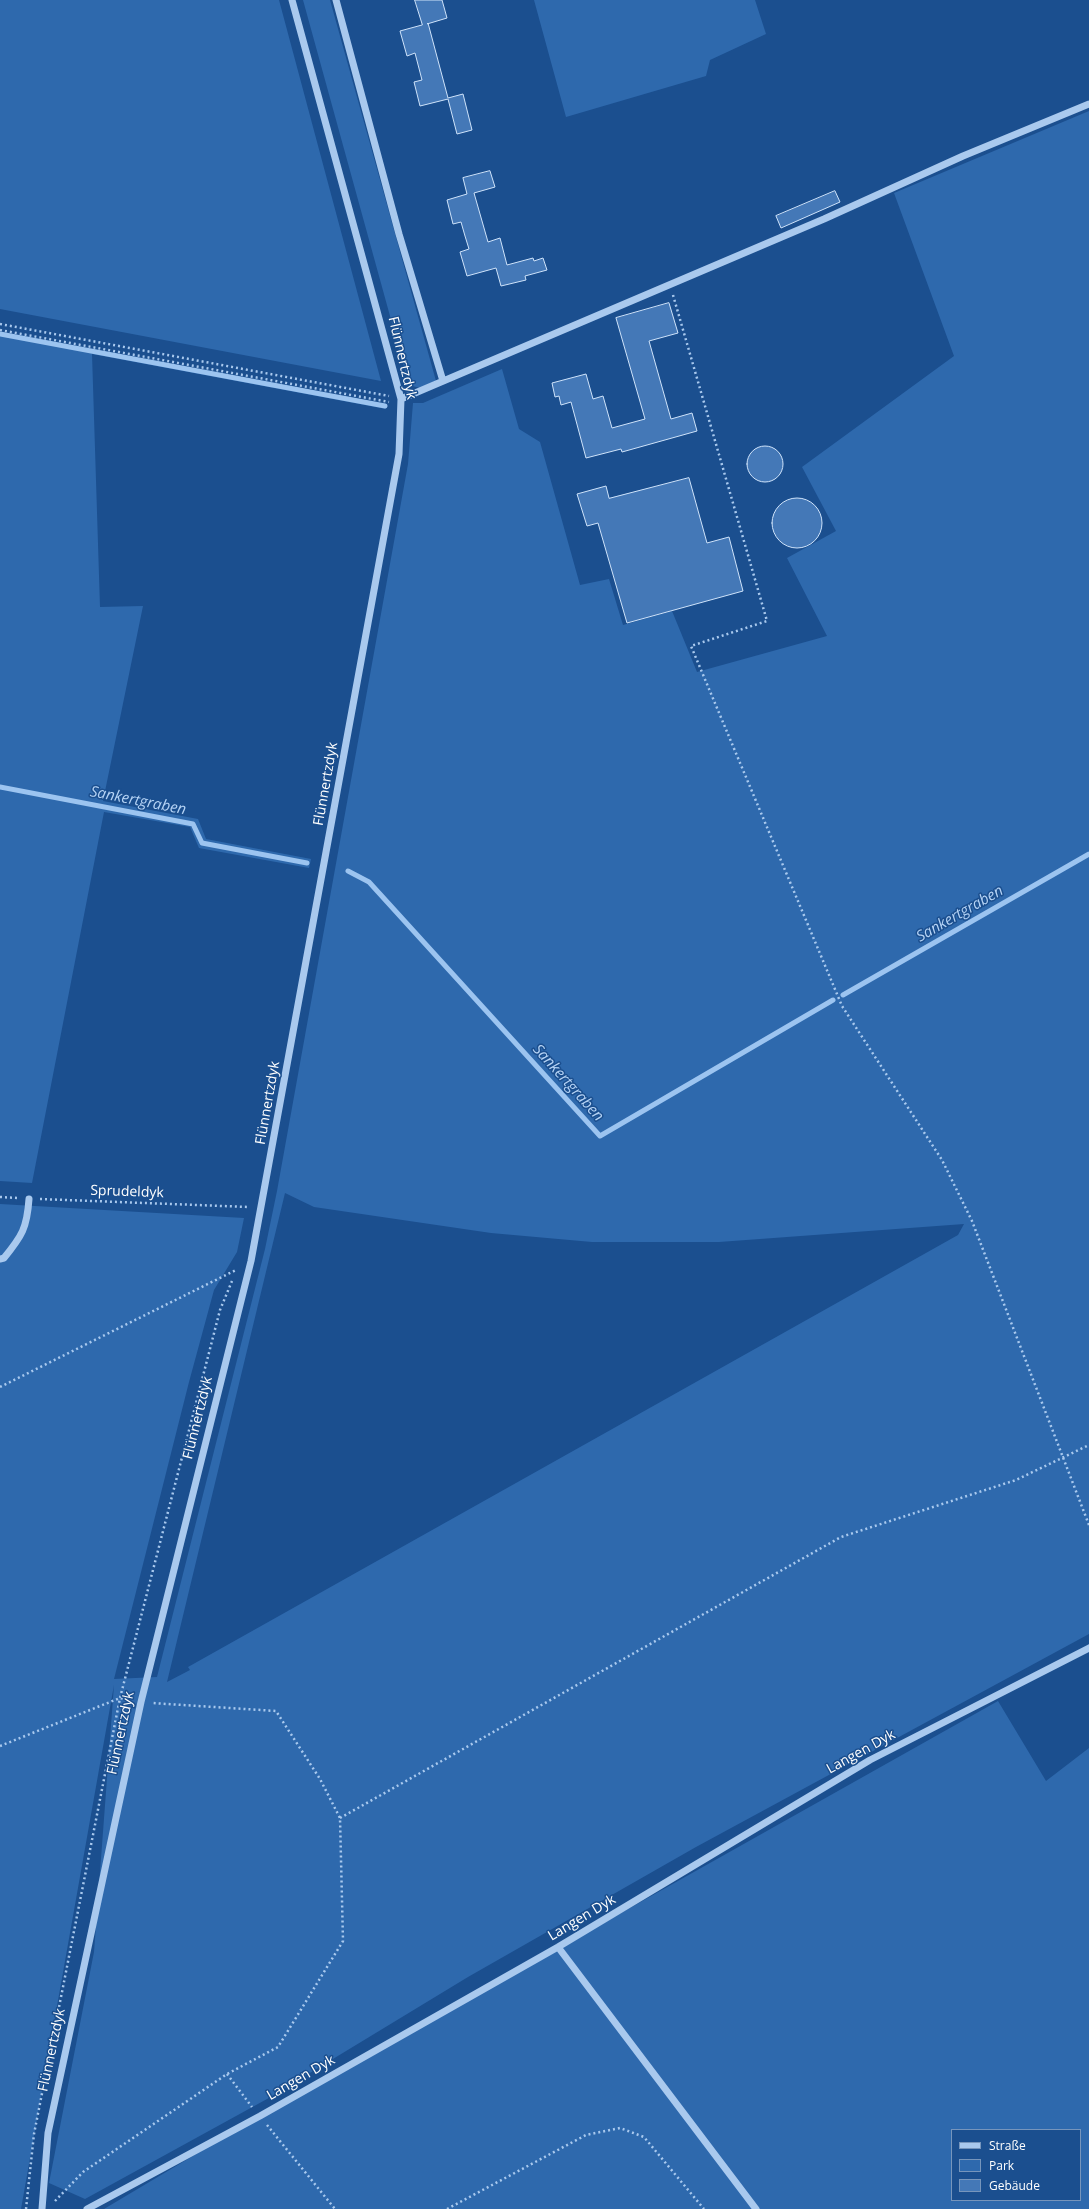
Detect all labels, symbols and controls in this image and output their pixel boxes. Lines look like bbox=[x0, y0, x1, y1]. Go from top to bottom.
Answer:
street label: Flünnertzdyk bbox=[384, 315, 420, 401]
street label: Flünnertzdyk bbox=[310, 741, 342, 827]
water label: Sankertgraben bbox=[89, 783, 187, 819]
water label: Sankertgraben bbox=[913, 882, 1007, 946]
water label: Sankertgraben bbox=[529, 1041, 607, 1125]
street label: Flünnertzdyk bbox=[252, 1060, 284, 1146]
street label: Sprudeldyk bbox=[90, 1182, 164, 1202]
street label: Flünnertzdyk bbox=[180, 1375, 216, 1461]
street label: Flünnertzdyk bbox=[104, 1690, 138, 1776]
street label: Langen Dyk bbox=[824, 1726, 898, 1778]
street label: Langen Dyk bbox=[545, 1891, 619, 1945]
street label: Flünnertzdyk bbox=[35, 2007, 69, 2093]
street label: Langen Dyk bbox=[264, 2052, 338, 2104]
legend bbox=[951, 2129, 1081, 2201]
text: Straße bbox=[989, 2137, 1026, 2154]
text: Park bbox=[989, 2157, 1014, 2174]
text: Gebäude bbox=[989, 2177, 1040, 2194]

